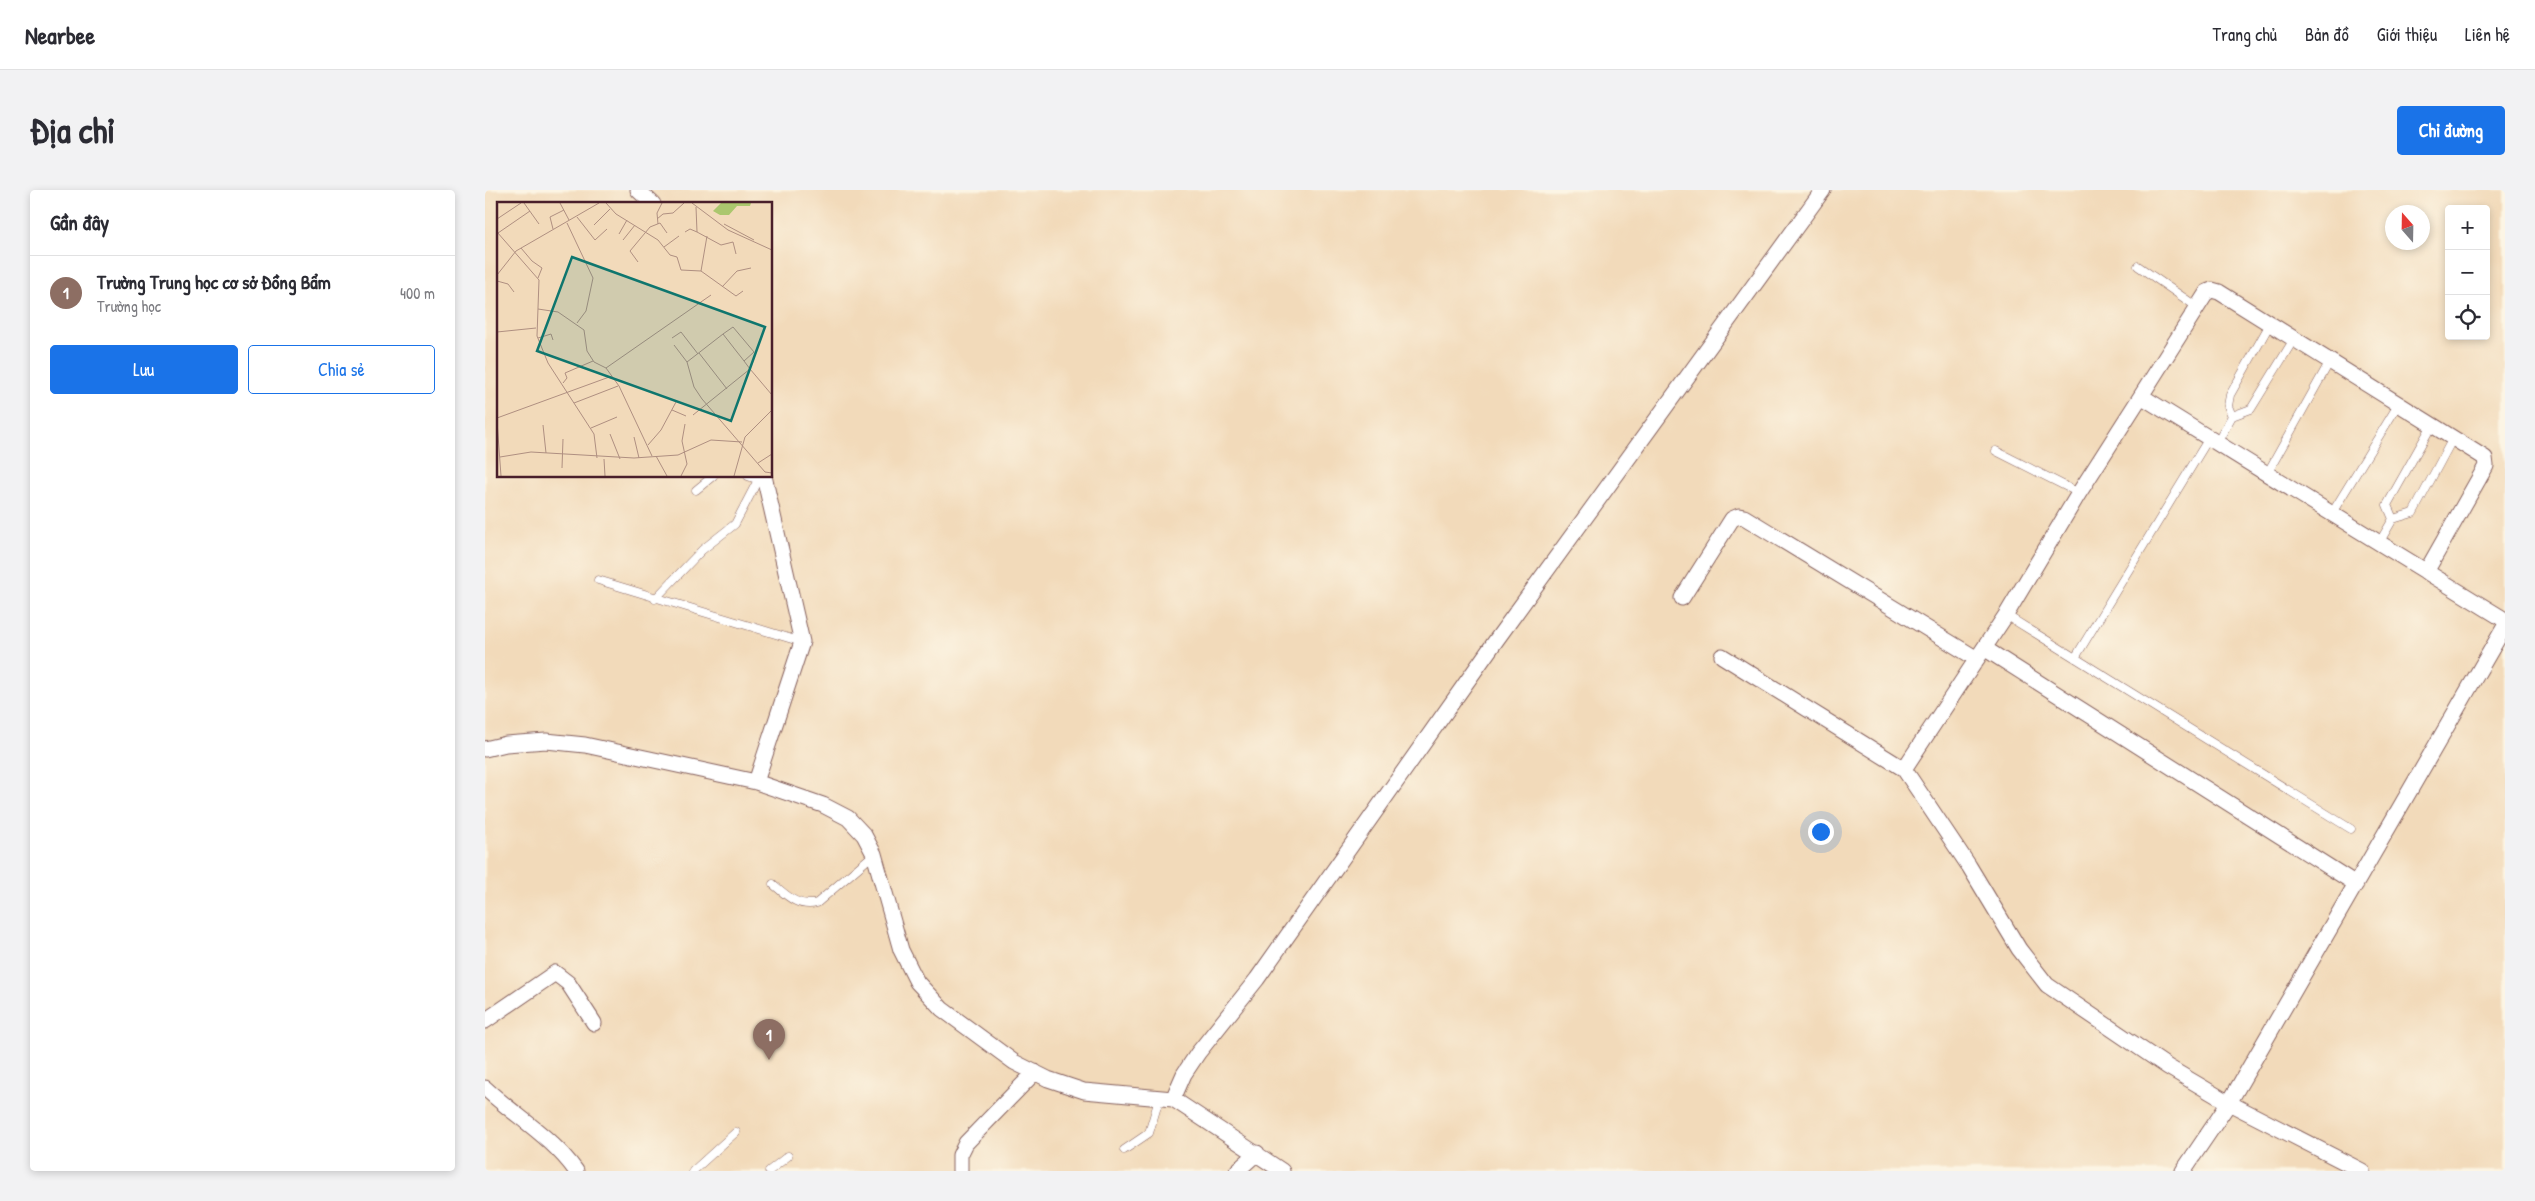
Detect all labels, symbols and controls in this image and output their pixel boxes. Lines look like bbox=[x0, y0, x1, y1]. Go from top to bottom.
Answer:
text: Nearbee bbox=[25, 19, 95, 51]
text: Trang chủ bbox=[2213, 22, 2277, 47]
text: Bản đồ bbox=[2305, 22, 2349, 47]
text: Giới thiệu bbox=[2377, 22, 2437, 47]
text: Liên hệ bbox=[2465, 22, 2510, 47]
button: Chỉ đường bbox=[2397, 106, 2505, 155]
text: Địa chỉ bbox=[30, 107, 115, 154]
inset map bbox=[497, 202, 773, 478]
north arrow bbox=[2385, 205, 2430, 250]
map controls bbox=[2445, 205, 2490, 340]
button: + bbox=[2445, 205, 2490, 250]
text: Gần đây bbox=[50, 208, 109, 237]
button: − bbox=[2445, 250, 2490, 295]
text: Trường Trung học cơ sở Đồng Bẩm bbox=[97, 269, 331, 295]
text: 1 bbox=[63, 282, 69, 304]
text: 400 m bbox=[400, 282, 435, 304]
text: Trường học bbox=[97, 295, 161, 317]
button: locate bbox=[2445, 295, 2490, 340]
button: Lưu bbox=[50, 345, 238, 394]
button: Chia sẻ bbox=[248, 345, 435, 394]
your location bbox=[1808, 819, 1834, 845]
pin: 1 bbox=[753, 1019, 785, 1060]

